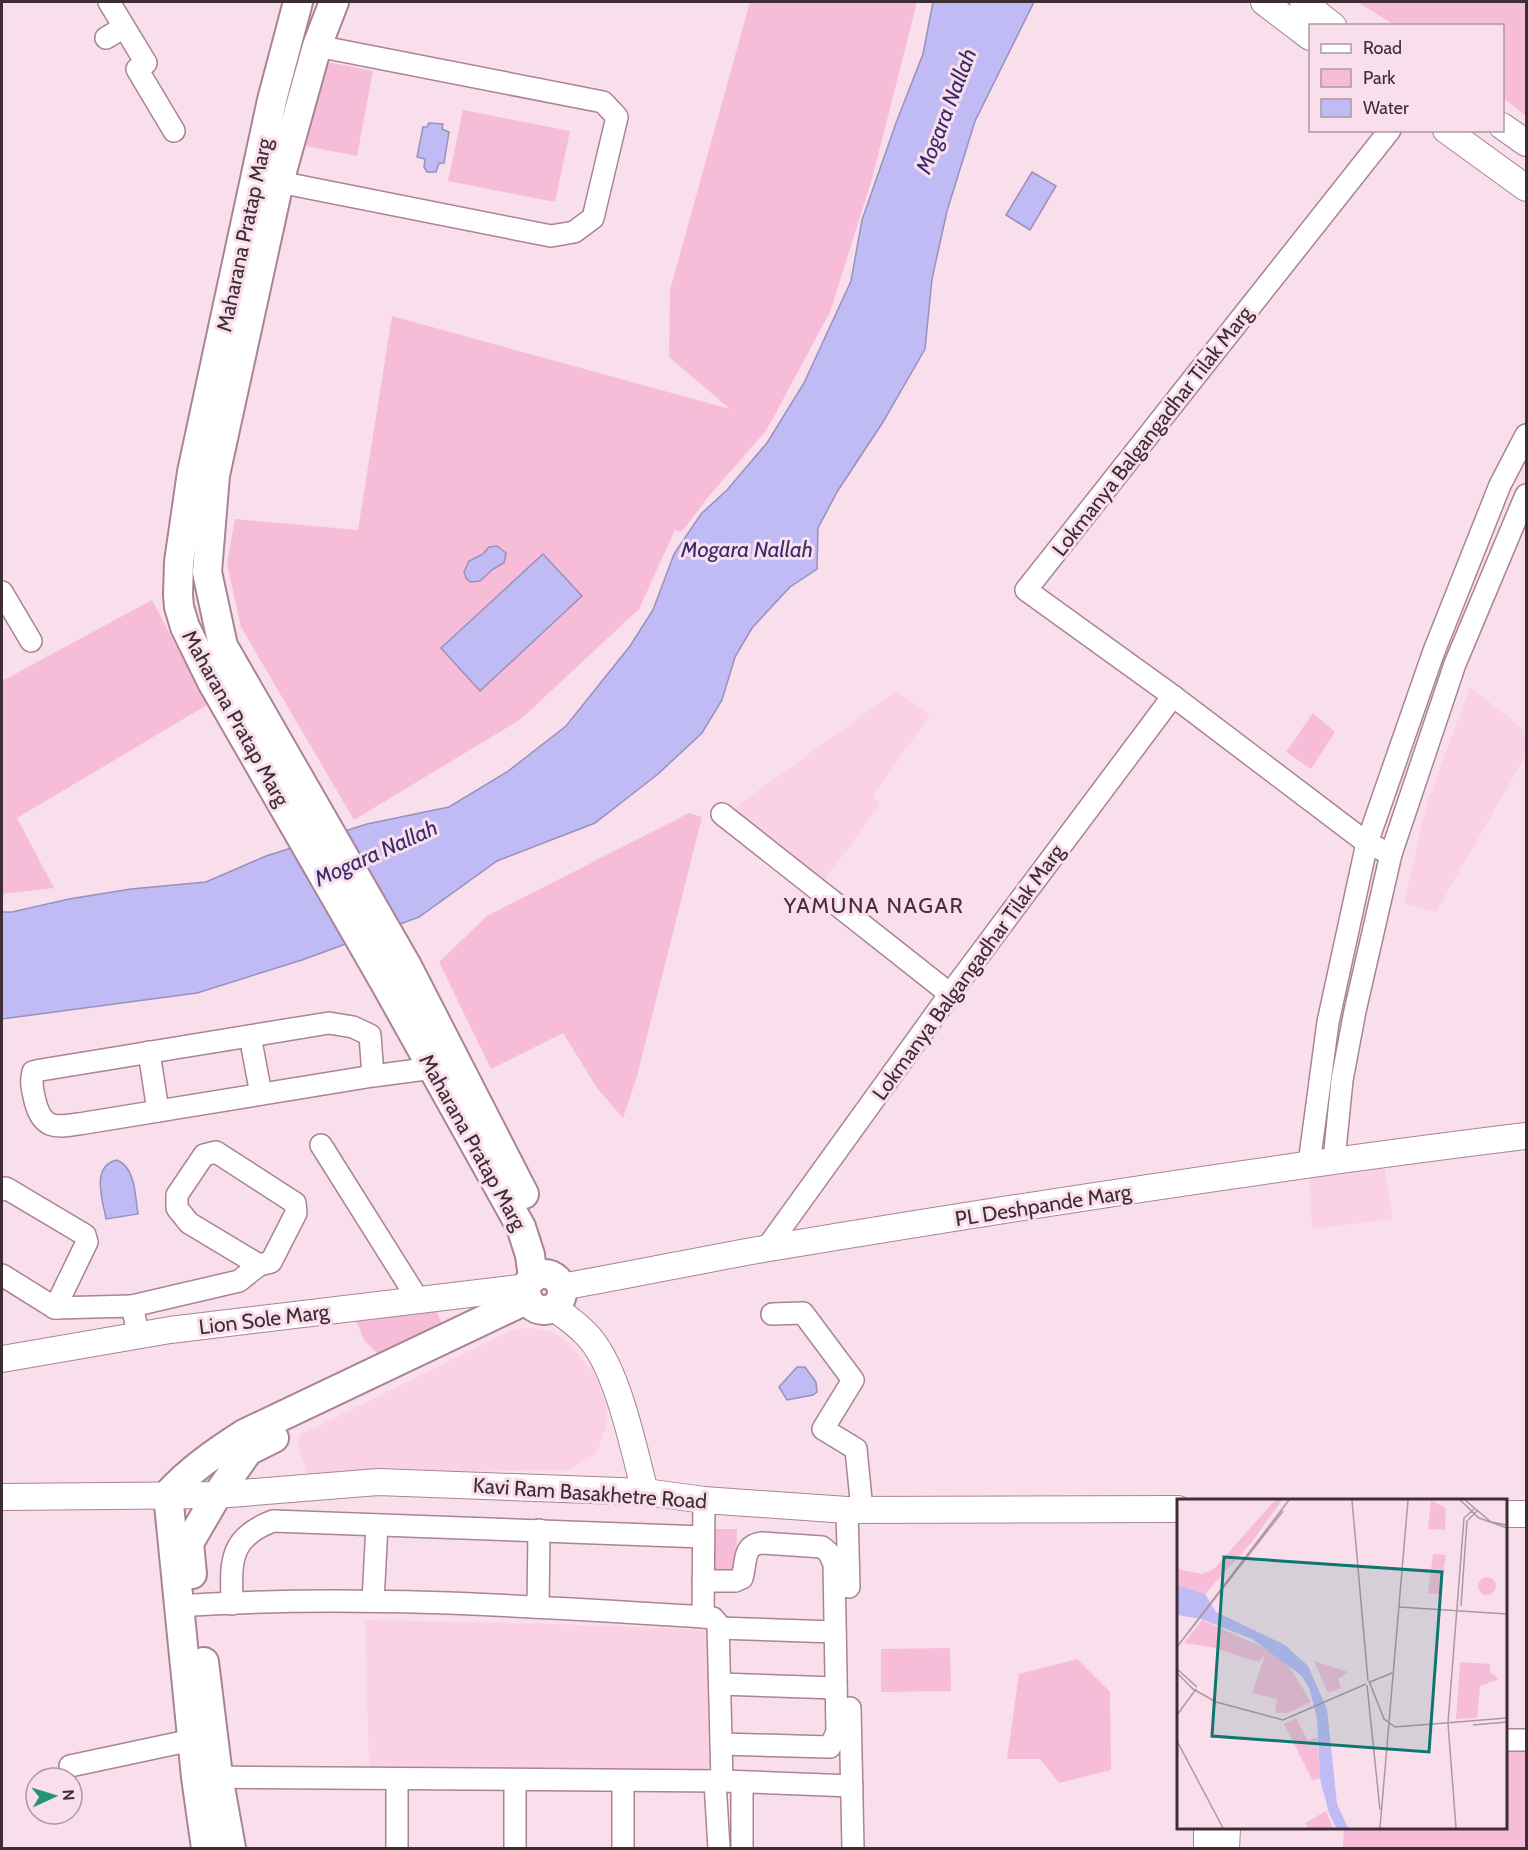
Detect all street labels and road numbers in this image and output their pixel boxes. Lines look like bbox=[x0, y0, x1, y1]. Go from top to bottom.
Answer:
street label: Maharana Pratap Marg bbox=[211, 135, 277, 334]
street label: Lokmanya Balgangadhar Tilak Marg bbox=[1047, 301, 1258, 561]
street label: Maharana Pratap Marg bbox=[177, 626, 295, 811]
street label: Lokmanya Balgangadhar Tilak Marg bbox=[867, 839, 1070, 1105]
street label: Maharana Pratap Marg bbox=[414, 1050, 532, 1235]
street label: PL Deshpande Marg bbox=[953, 1179, 1133, 1231]
street label: Lion Sole Marg bbox=[197, 1299, 331, 1339]
street label: Kavi Ram Basakhetre Road bbox=[472, 1472, 708, 1514]

